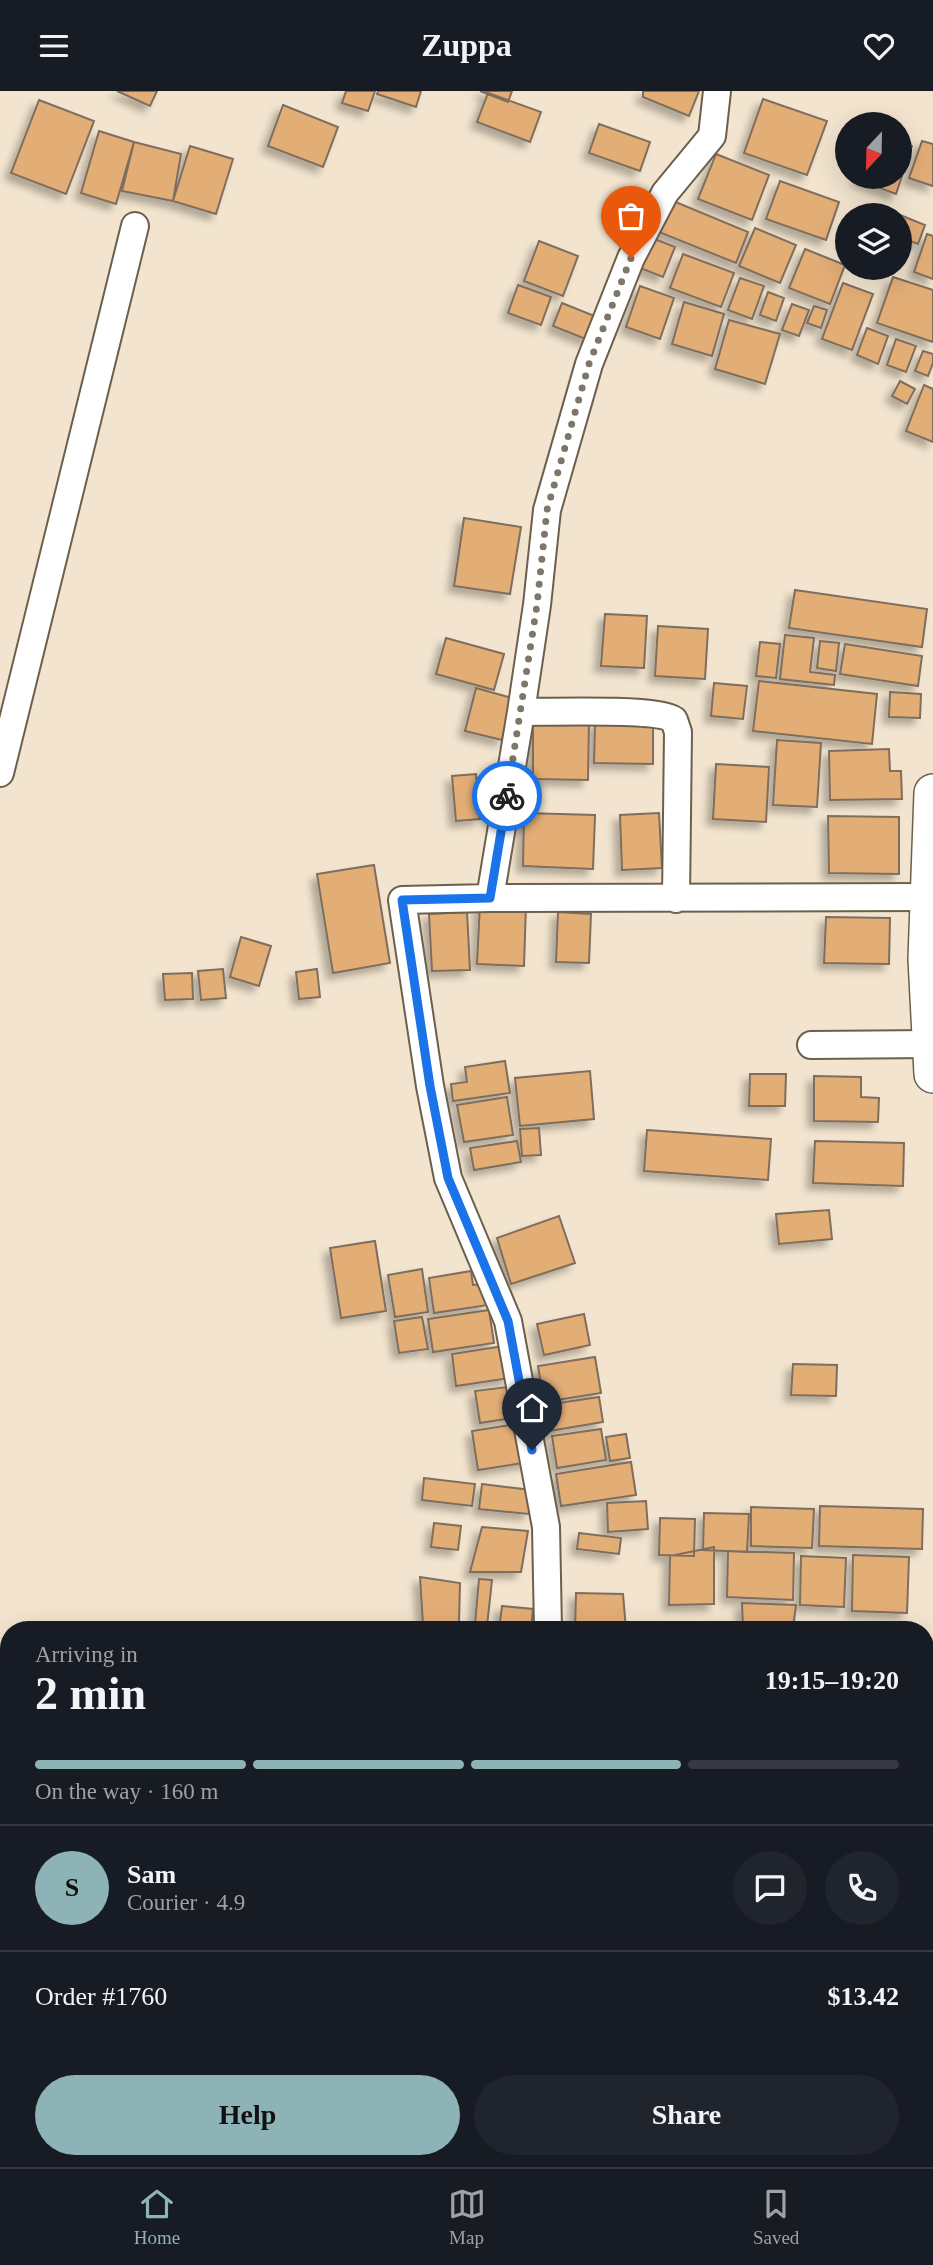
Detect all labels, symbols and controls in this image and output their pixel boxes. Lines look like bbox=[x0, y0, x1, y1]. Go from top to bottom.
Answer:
icon: menu bbox=[35, 27, 73, 65]
text: Zuppa bbox=[421, 27, 512, 63]
icon: heart bbox=[860, 27, 898, 65]
north arrow bbox=[835, 112, 912, 189]
map controls bbox=[835, 112, 912, 280]
pin bbox=[601, 186, 661, 258]
icon: bag bbox=[612, 197, 650, 235]
button: layers bbox=[835, 203, 912, 280]
courier bbox=[472, 761, 542, 831]
icon: bike bbox=[488, 777, 526, 815]
pin bbox=[502, 1378, 562, 1450]
icon: home bbox=[513, 1389, 551, 1427]
text: Arriving in bbox=[35, 1642, 138, 1667]
text: 19:15–19:20 bbox=[765, 1666, 899, 1695]
text: 2 min bbox=[35, 1668, 146, 1719]
text: On the way · 160 m bbox=[35, 1779, 218, 1804]
button: chat bbox=[733, 1851, 807, 1925]
button: phone bbox=[825, 1851, 899, 1925]
text: Sam bbox=[127, 1860, 176, 1889]
text: S bbox=[65, 1873, 79, 1902]
text: Courier · 4.9 bbox=[127, 1890, 245, 1915]
text: Order #1760 bbox=[35, 1982, 167, 2011]
text: $13.42 bbox=[828, 1982, 899, 2011]
button: Help bbox=[35, 2075, 460, 2155]
button: Share bbox=[474, 2075, 899, 2155]
tab: Home bbox=[134, 2185, 180, 2249]
tab: Map bbox=[448, 2185, 486, 2249]
tab: Saved bbox=[753, 2185, 799, 2249]

